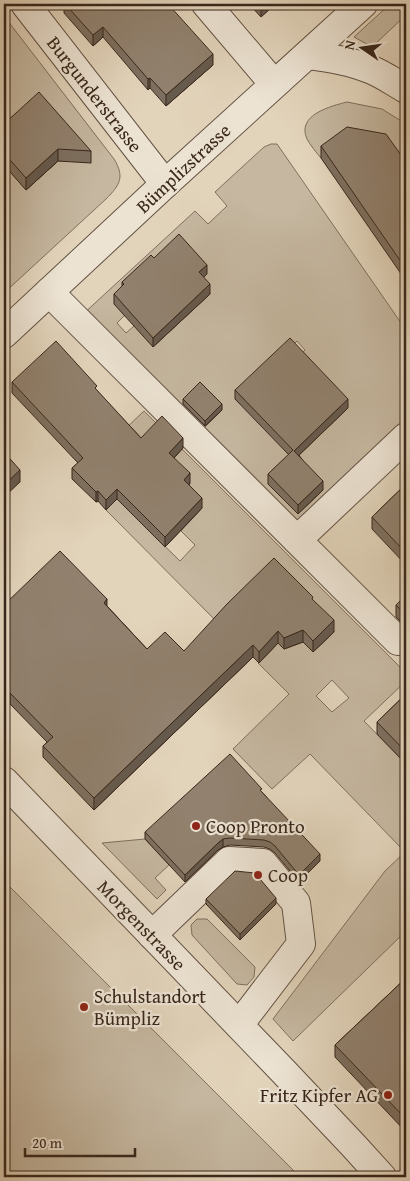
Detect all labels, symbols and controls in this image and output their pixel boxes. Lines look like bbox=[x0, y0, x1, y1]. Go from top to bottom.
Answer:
north arrow bbox=[338, 22, 388, 72]
street label: Burgunderstrasse bbox=[41, 30, 150, 158]
text: N bbox=[339, 38, 360, 52]
street label: Bümplizstrasse bbox=[129, 117, 237, 219]
place label: Coop Pronto bbox=[206, 812, 305, 840]
marker: Coop Pronto bbox=[190, 820, 202, 832]
place label: Coop bbox=[268, 861, 308, 889]
marker: Coop bbox=[252, 869, 264, 881]
street label: Morgenstrasse bbox=[91, 873, 193, 977]
place label: Schulstandort Bümpliz bbox=[94, 982, 206, 1032]
marker: Schulstandort Bümpliz bbox=[78, 1001, 90, 1013]
place label: Fritz Kipfer AG bbox=[260, 1081, 378, 1109]
marker: Fritz Kipfer AG bbox=[382, 1089, 394, 1101]
scale bar bbox=[25, 1126, 135, 1158]
text: 20 m bbox=[32, 1132, 63, 1153]

